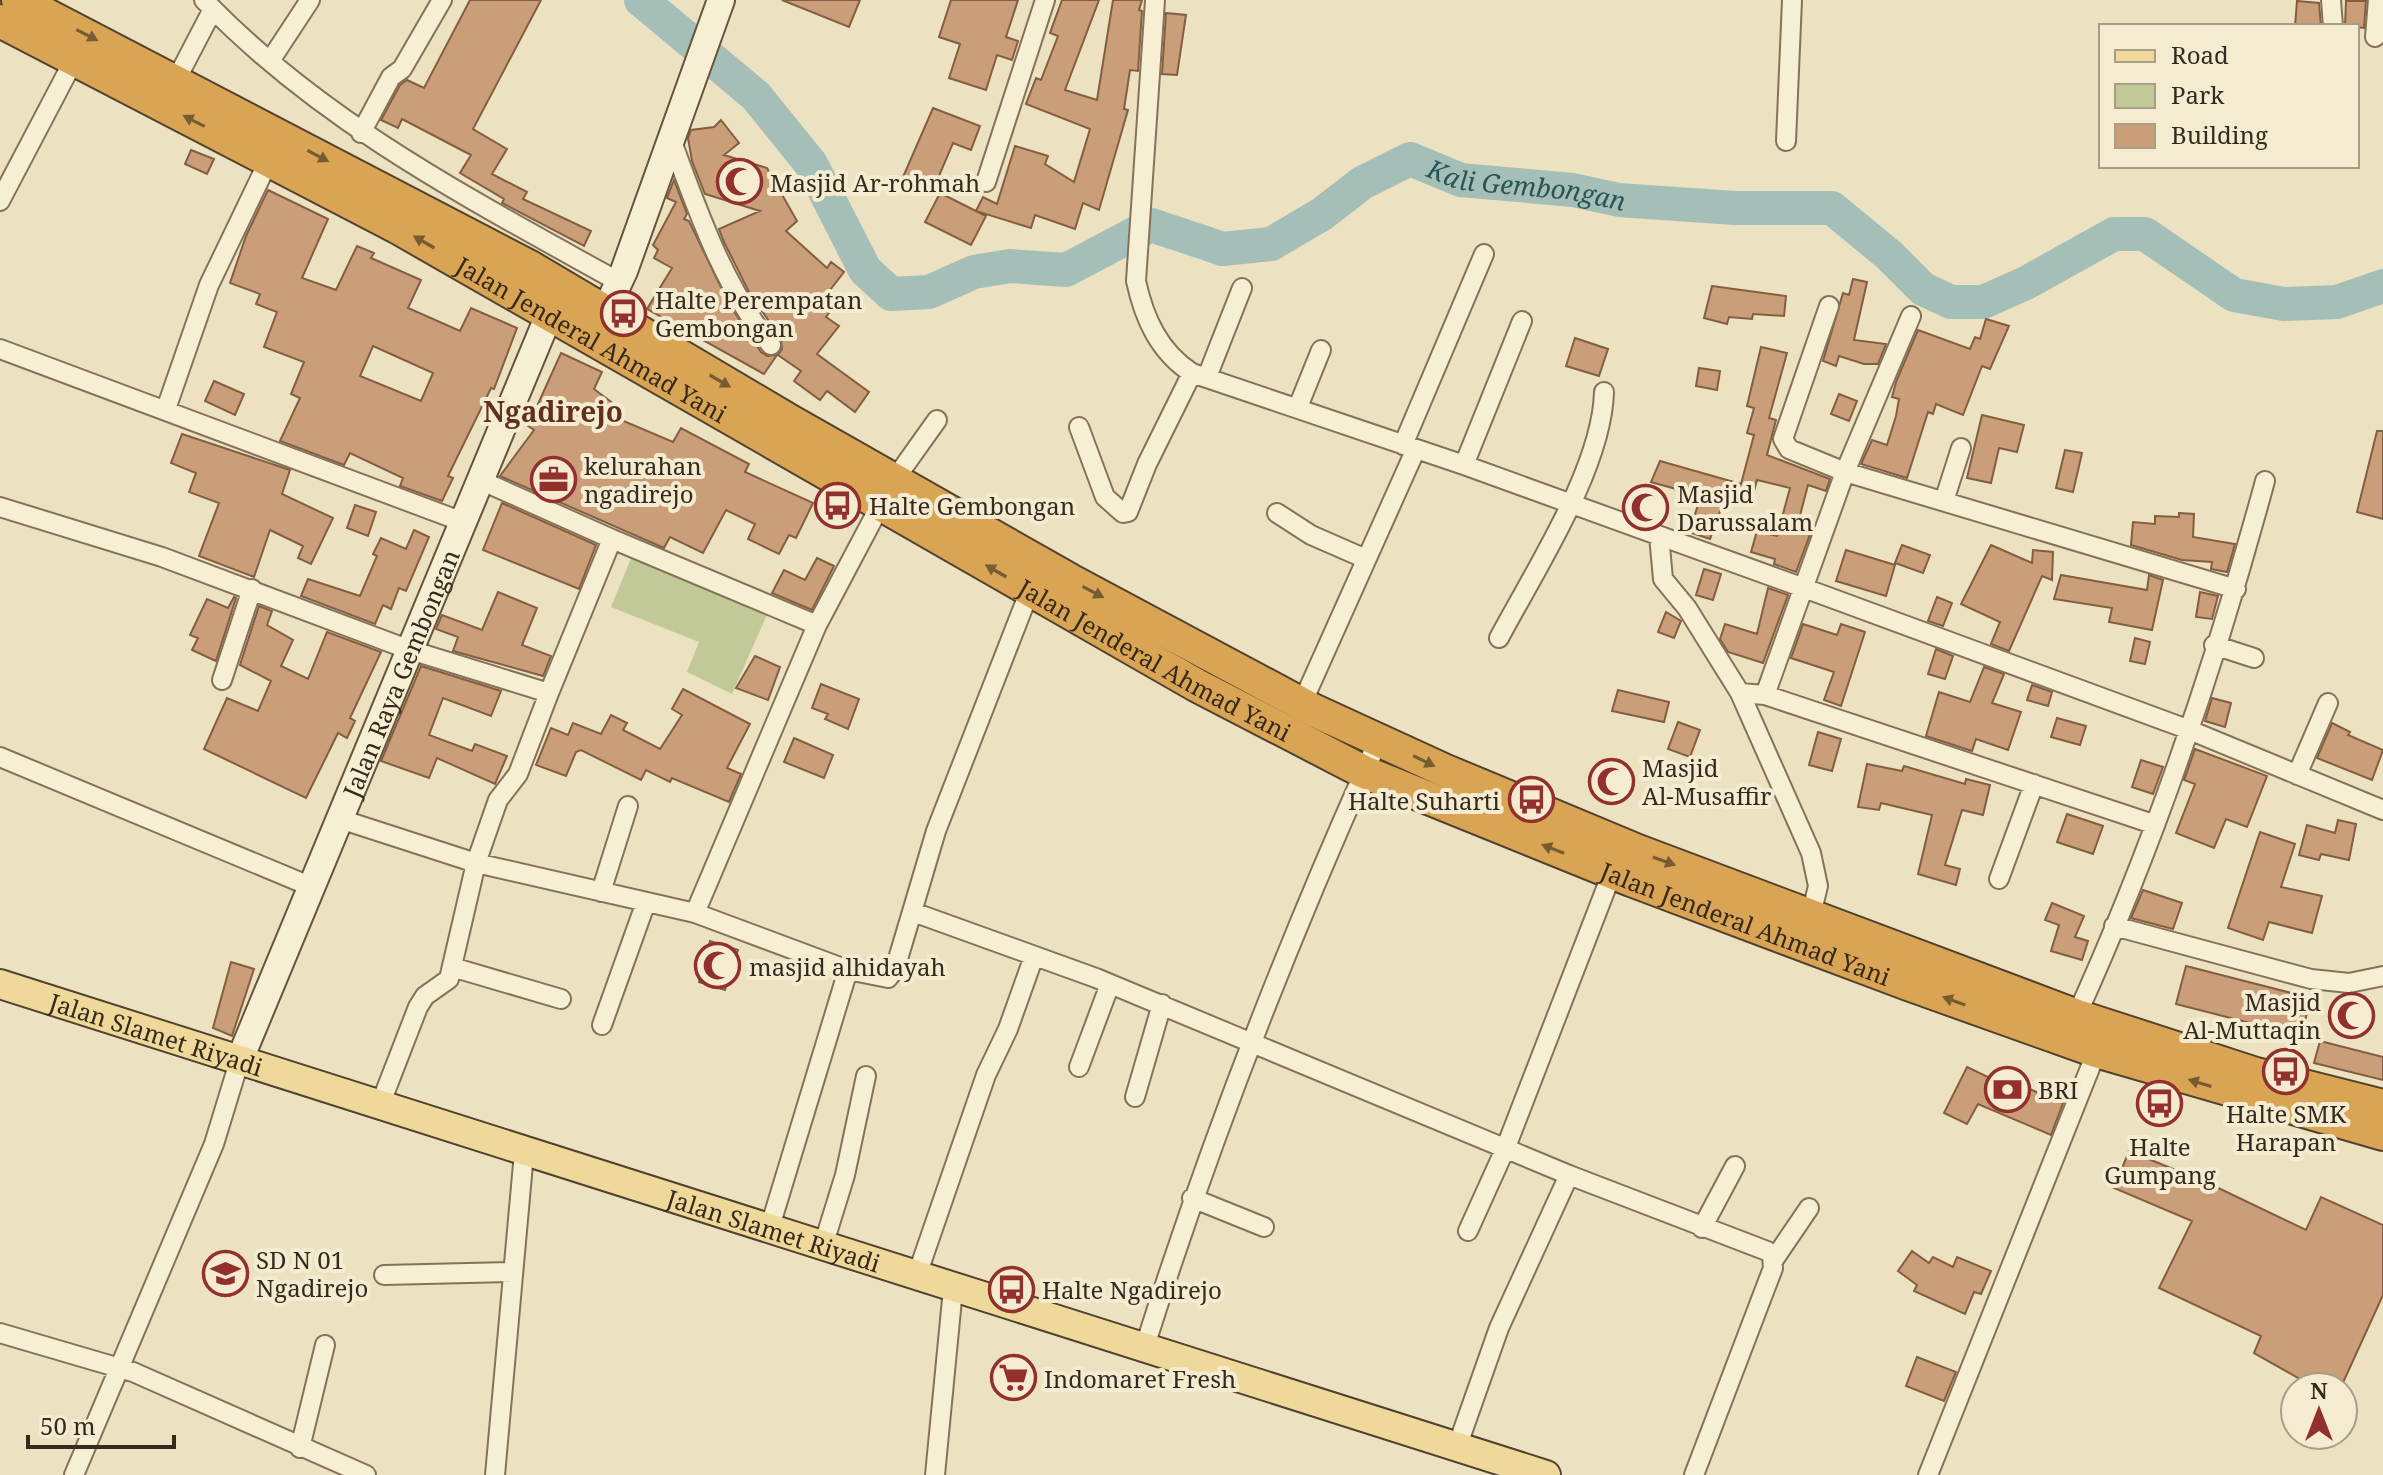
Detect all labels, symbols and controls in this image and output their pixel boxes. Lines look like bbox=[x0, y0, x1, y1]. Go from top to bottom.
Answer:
legend bbox=[2099, 24, 2359, 168]
one-way arrow bbox=[76, 29, 99, 42]
text: Road bbox=[2171, 38, 2229, 71]
text: Park bbox=[2171, 78, 2225, 111]
one-way arrow bbox=[183, 114, 206, 127]
text: Building bbox=[2171, 118, 2268, 151]
one-way arrow bbox=[306, 150, 329, 163]
water label: Kali Gembongan bbox=[1421, 150, 1629, 219]
mosque icon: Masjid Ar-rohmah bbox=[715, 158, 763, 206]
place label: Masjid Ar-rohmah bbox=[770, 166, 980, 199]
one-way arrow bbox=[413, 235, 435, 249]
street label: Jalan Jenderal Ahmad Yani bbox=[450, 248, 734, 430]
place label: Halte Perempatan Gembongan bbox=[655, 283, 862, 344]
bus stop icon: Halte Perempatan Gembongan bbox=[600, 289, 648, 337]
one-way arrow bbox=[709, 374, 732, 388]
district label: Ngadirejo bbox=[483, 392, 623, 430]
place label: kelurahan ngadirejo bbox=[584, 449, 702, 510]
office icon: kelurahan ngadirejo bbox=[529, 455, 577, 503]
place label: Masjid Darussalam bbox=[1677, 477, 1814, 538]
bus stop icon: Halte Gembongan bbox=[814, 481, 862, 529]
mosque icon: Masjid Darussalam bbox=[1622, 483, 1670, 531]
place label: Halte Gembongan bbox=[869, 489, 1075, 522]
street label: Jalan Raya Gembongan bbox=[334, 544, 467, 803]
one-way arrow bbox=[985, 564, 1007, 578]
street label: Jalan Jenderal Ahmad Yani bbox=[1012, 570, 1297, 748]
one-way arrow bbox=[1081, 586, 1104, 599]
place label: Masjid Al-Musaffir bbox=[1642, 751, 1771, 812]
one-way arrow bbox=[1413, 754, 1436, 767]
mosque icon: Masjid Al-Musaffir bbox=[1587, 757, 1635, 805]
bus stop icon: Halte Suharti bbox=[1507, 776, 1555, 824]
place label: Halte Suharti bbox=[1348, 784, 1500, 817]
one-way arrow bbox=[1541, 842, 1565, 855]
street label: Jalan Jenderal Ahmad Yani bbox=[1595, 853, 1896, 993]
one-way arrow bbox=[1652, 855, 1676, 868]
mosque icon: masjid alhidayah bbox=[694, 942, 742, 990]
place label: masjid alhidayah bbox=[749, 950, 946, 983]
street label: Jalan Slamet Riyadi bbox=[45, 984, 267, 1083]
place label: Masjid Al-Muttaqin bbox=[2183, 985, 2321, 1046]
mosque icon: Masjid Al-Muttaqin bbox=[2328, 991, 2376, 1039]
one-way arrow bbox=[1941, 994, 1965, 1006]
bus stop icon: Halte SMK Harapan bbox=[2262, 1047, 2310, 1095]
bank icon: BRI bbox=[1983, 1065, 2031, 1113]
place label: BRI bbox=[2038, 1073, 2078, 1106]
one-way arrow bbox=[2188, 1076, 2212, 1089]
bus stop icon: Halte Gumpang bbox=[2136, 1080, 2184, 1128]
place label: Halte SMK Harapan bbox=[2226, 1097, 2347, 1158]
place label: Halte Gumpang bbox=[2104, 1130, 2216, 1191]
street label: Jalan Slamet Riyadi bbox=[662, 1180, 885, 1279]
place label: SD N 01 Ngadirejo bbox=[256, 1243, 368, 1304]
school or university icon: SD N 01 Ngadirejo bbox=[201, 1249, 249, 1297]
bus stop icon: Halte Ngadirejo bbox=[987, 1265, 1035, 1313]
place label: Halte Ngadirejo bbox=[1042, 1273, 1222, 1306]
supermarket icon: Indomaret Fresh bbox=[989, 1354, 1037, 1402]
place label: Indomaret Fresh bbox=[1044, 1362, 1236, 1395]
north arrow bbox=[2279, 1371, 2359, 1451]
text: N bbox=[2310, 1375, 2328, 1405]
scale bar bbox=[28, 1399, 174, 1449]
text: 50 m bbox=[40, 1409, 96, 1442]

